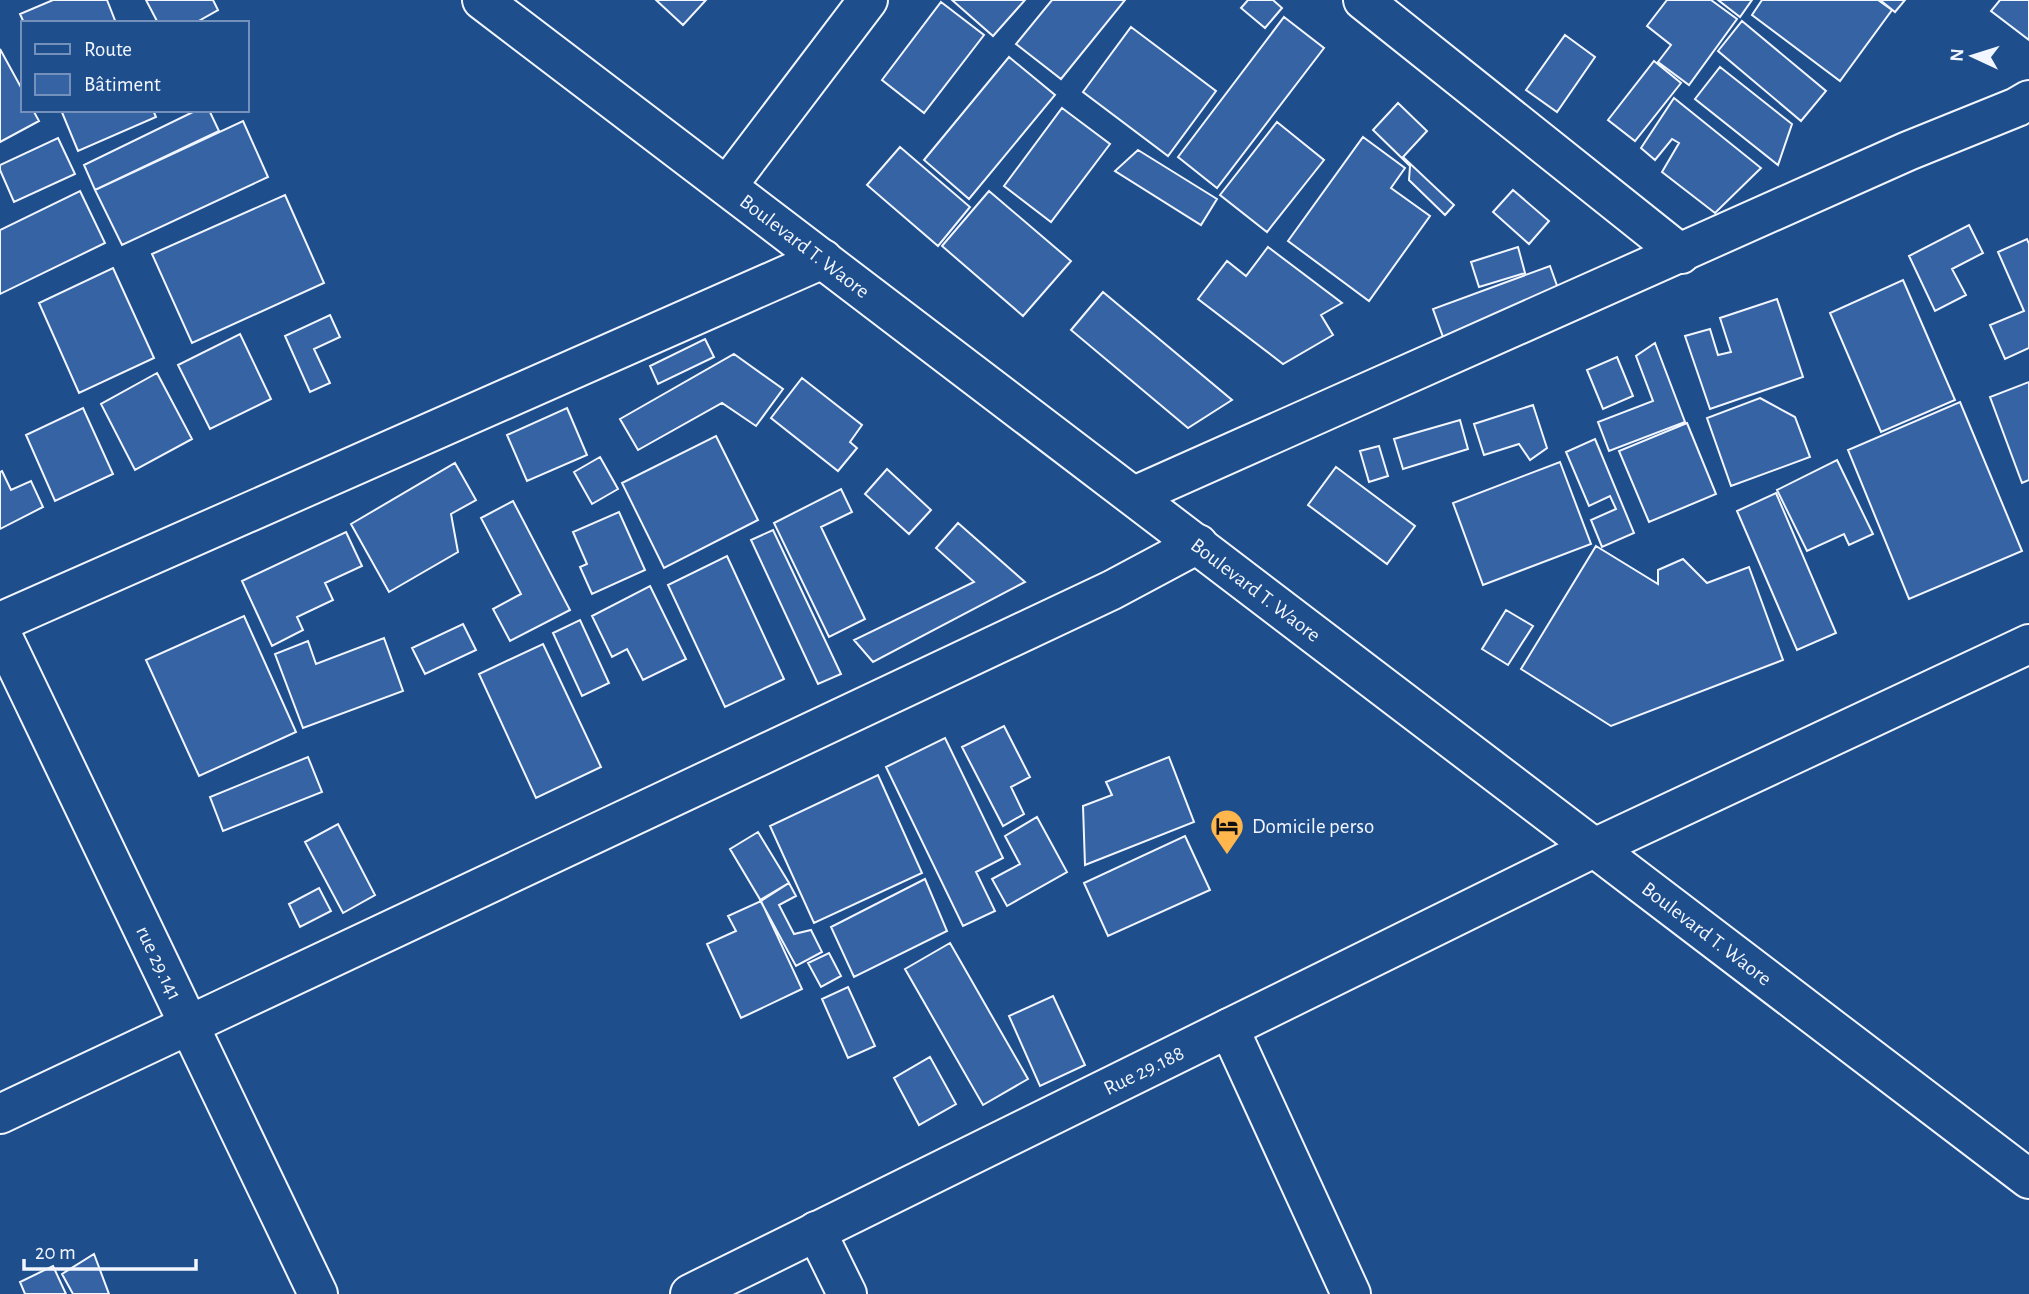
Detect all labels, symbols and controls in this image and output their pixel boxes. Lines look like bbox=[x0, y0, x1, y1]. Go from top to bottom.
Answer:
legend bbox=[21, 21, 248, 112]
north arrow bbox=[1938, 21, 2008, 91]
text: Route bbox=[84, 39, 132, 60]
text: N bbox=[1948, 48, 1967, 62]
text: Bâtiment bbox=[84, 74, 161, 95]
street label: Boulevard T. Waore bbox=[736, 190, 874, 302]
street label: Boulevard T. Waore bbox=[1187, 534, 1325, 646]
hotel icon: Domicile perso bbox=[1208, 807, 1246, 856]
place label: Domicile perso bbox=[1252, 816, 1374, 837]
street label: Boulevard T. Waore bbox=[1638, 878, 1776, 989]
street label: rue 29.141 bbox=[132, 922, 186, 1003]
street label: Rue 29.188 bbox=[1100, 1042, 1187, 1099]
scale bar bbox=[24, 1228, 196, 1272]
text: 20 m bbox=[35, 1242, 76, 1263]

